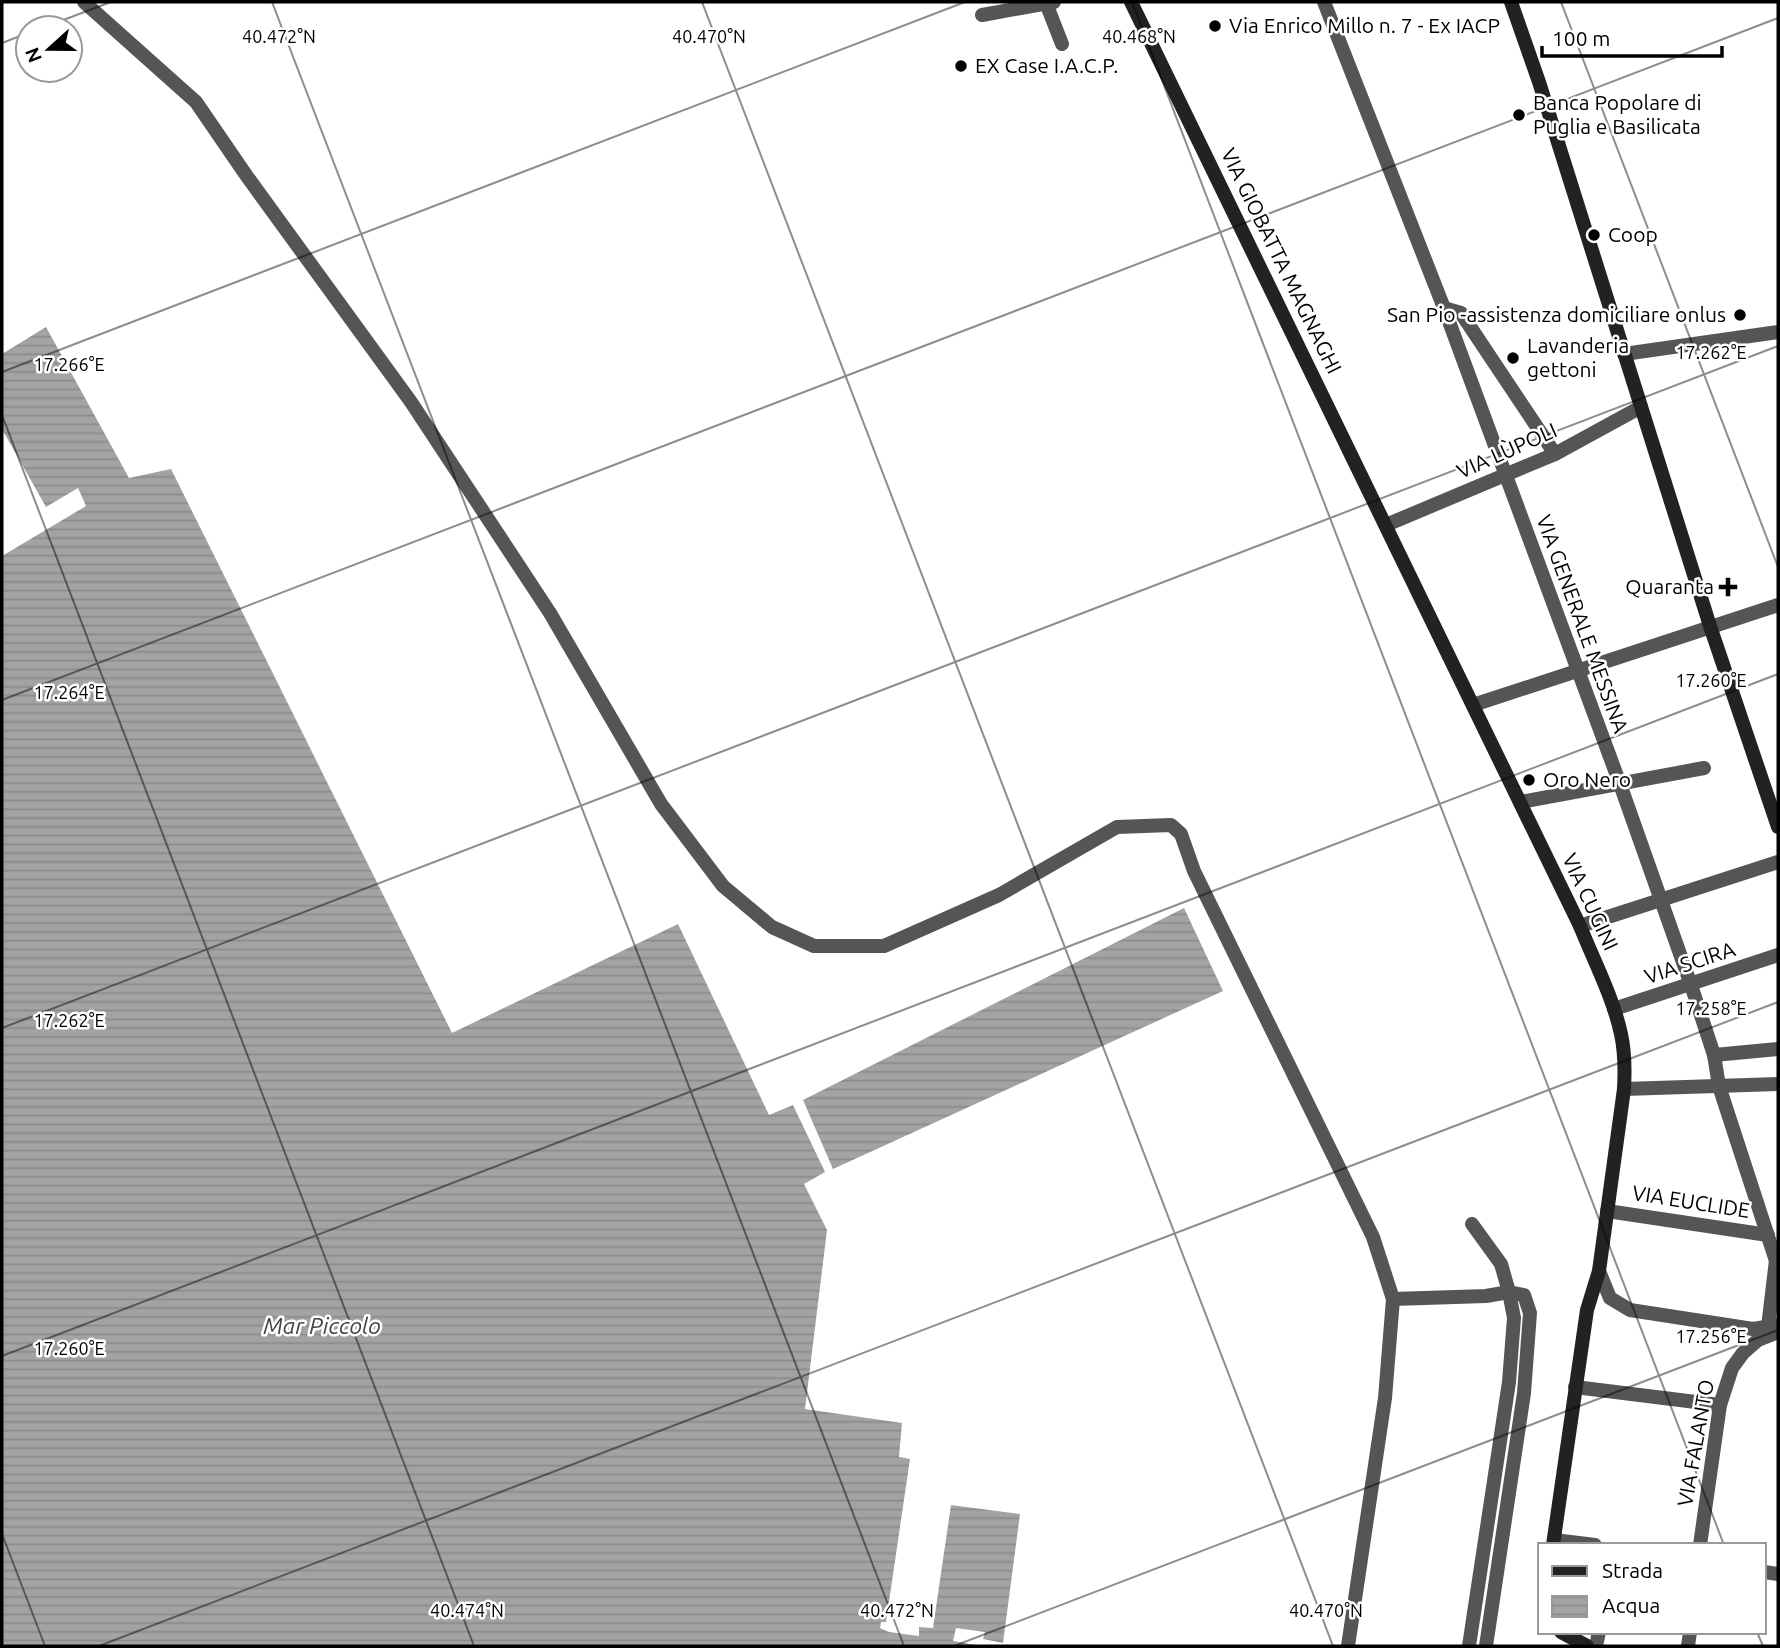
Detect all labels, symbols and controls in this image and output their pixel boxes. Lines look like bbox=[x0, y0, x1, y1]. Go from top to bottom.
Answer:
place label: Via Enrico Millo n. 7 - Ex IACP bbox=[1229, 13, 1500, 37]
north arrow bbox=[14, 14, 84, 84]
scale bar bbox=[1542, 14, 1722, 58]
marker: Via Enrico Millo n. 7 - Ex IACP bbox=[1207, 18, 1223, 34]
text: 40.472°N bbox=[242, 26, 316, 46]
text: 40.470°N bbox=[672, 26, 746, 46]
text: 40.468°N bbox=[1102, 26, 1176, 46]
text: 100 m bbox=[1552, 26, 1610, 50]
text: N bbox=[20, 45, 46, 66]
place label: EX Case I.A.C.P. bbox=[975, 53, 1118, 77]
marker: EX Case I.A.C.P. bbox=[953, 58, 969, 74]
place label: Banca Popolare di Puglia e Basilicata bbox=[1533, 90, 1702, 138]
marker: Banca Popolare di Puglia e Basilicata bbox=[1511, 107, 1527, 123]
street label: VIA GIOBATTA MAGNAGHI bbox=[1217, 144, 1347, 377]
place label: Coop bbox=[1608, 222, 1658, 246]
marker: Coop bbox=[1586, 227, 1602, 243]
place label: San Pio -assistenza domiciliare onlus bbox=[1387, 302, 1726, 326]
marker: San Pio -assistenza domiciliare onlus bbox=[1732, 307, 1748, 323]
place label: Lavanderia gettoni bbox=[1527, 333, 1629, 381]
text: 17.262°E bbox=[1675, 342, 1747, 362]
marker: Lavanderia gettoni bbox=[1505, 350, 1521, 366]
text: 17.266°E bbox=[33, 354, 105, 374]
street label: VIA LÙPOLI bbox=[1453, 417, 1560, 483]
street label: VIA GENERALE MESSINA bbox=[1532, 511, 1634, 736]
place label: Quaranta bbox=[1625, 574, 1714, 598]
marker: Quaranta bbox=[1720, 579, 1736, 595]
text: 17.260°E bbox=[1675, 670, 1747, 690]
text: 17.264°E bbox=[33, 682, 105, 702]
place label: Oro Nero bbox=[1543, 767, 1631, 791]
marker: Oro Nero bbox=[1521, 772, 1537, 788]
street label: VIA CUGINI bbox=[1558, 849, 1624, 954]
street label: VIA SCIRA bbox=[1641, 936, 1738, 988]
text: 17.258°E bbox=[1675, 998, 1747, 1018]
text: 17.262°E bbox=[33, 1010, 105, 1030]
street label: VIA EUCLIDE bbox=[1631, 1180, 1752, 1222]
water label: Mar Piccolo bbox=[263, 1313, 381, 1338]
text: 17.256°E bbox=[1675, 1326, 1747, 1346]
text: 17.260°E bbox=[33, 1338, 105, 1358]
street label: VIA FALANTO bbox=[1672, 1377, 1718, 1508]
legend bbox=[1538, 1543, 1766, 1634]
text: Strada bbox=[1602, 1558, 1663, 1582]
text: Acqua bbox=[1602, 1593, 1660, 1617]
text: 40.474°N bbox=[430, 1600, 504, 1620]
text: 40.472°N bbox=[860, 1600, 934, 1620]
text: 40.470°N bbox=[1289, 1600, 1363, 1620]

